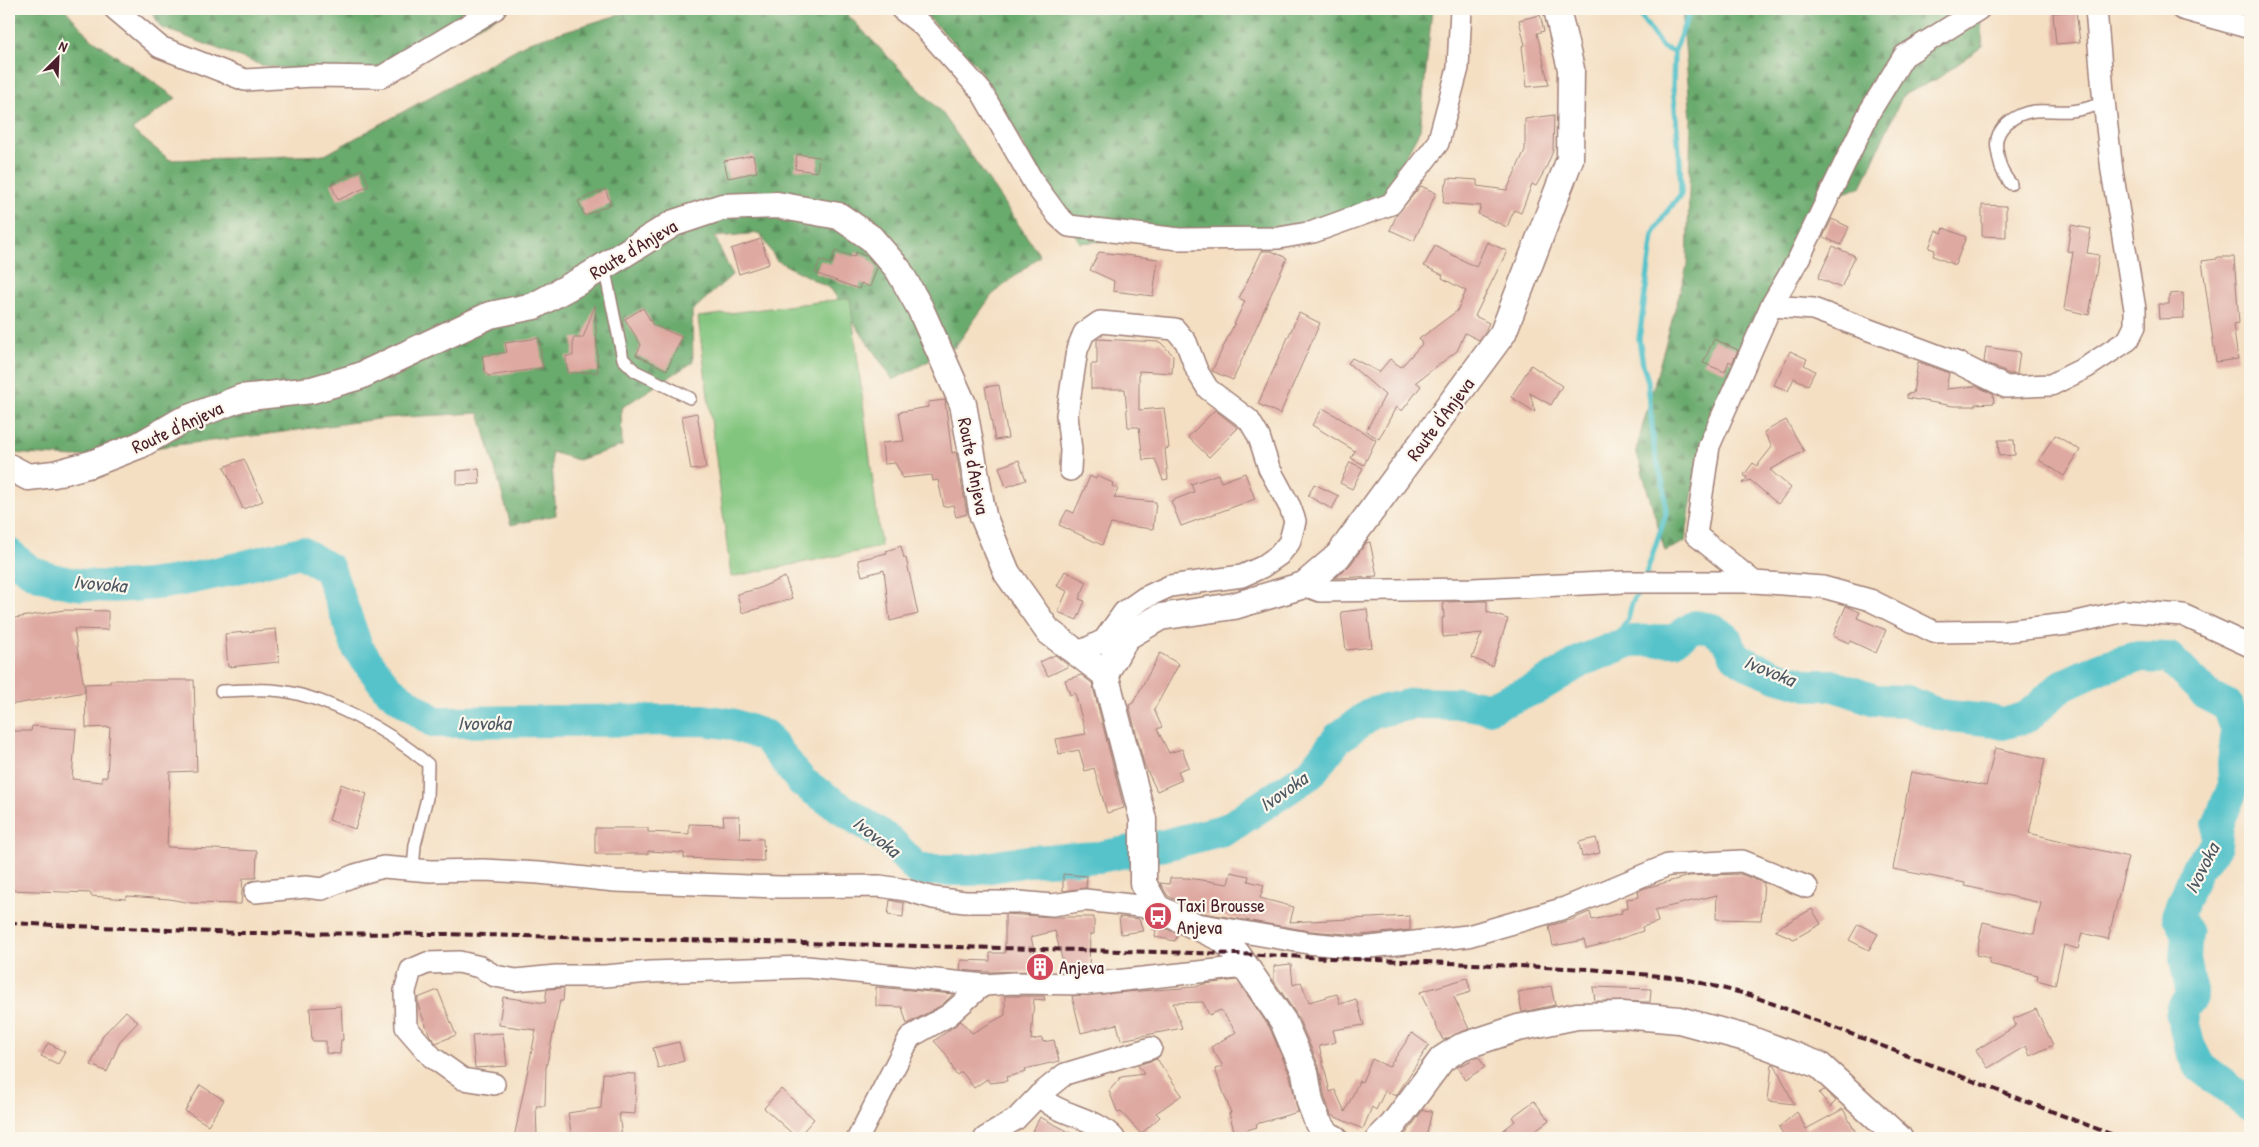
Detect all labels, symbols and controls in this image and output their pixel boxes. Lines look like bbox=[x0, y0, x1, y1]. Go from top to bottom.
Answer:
north arrow bbox=[32, 32, 82, 82]
text: N bbox=[56, 35, 71, 56]
street label: Route d'Anjeva bbox=[584, 212, 682, 285]
street label: Route d'Anjeva bbox=[1400, 372, 1480, 466]
street label: Route d'Anjeva bbox=[127, 394, 227, 459]
street label: Route d'Anjeva bbox=[952, 416, 996, 517]
water label: Ivovoka bbox=[72, 567, 130, 599]
water label: Ivovoka bbox=[1740, 648, 1802, 693]
water label: Ivovoka bbox=[458, 709, 513, 736]
water label: Ivovoka bbox=[1254, 764, 1314, 817]
water label: Ivovoka bbox=[848, 809, 908, 864]
water label: Ivovoka bbox=[2177, 836, 2226, 898]
place label: Taxi Brousse Anjeva bbox=[1177, 892, 1265, 940]
bus stop icon: Taxi Brousse Anjeva bbox=[1143, 901, 1173, 931]
building icon: Anjeva bbox=[1025, 952, 1055, 982]
place label: Anjeva bbox=[1059, 954, 1104, 980]

